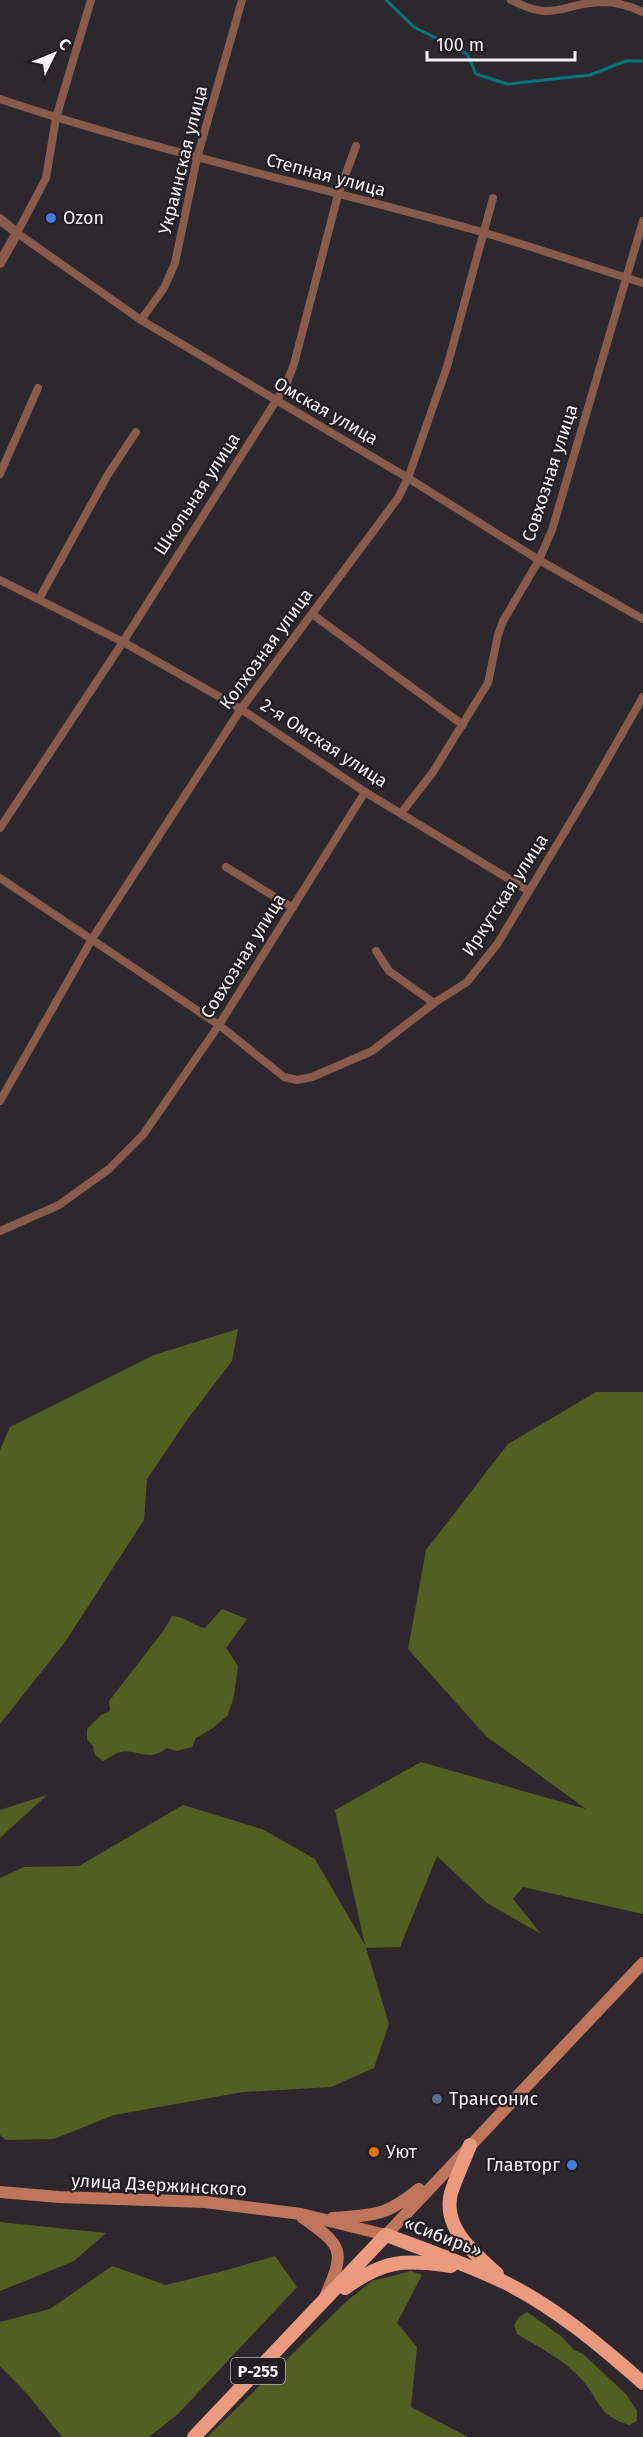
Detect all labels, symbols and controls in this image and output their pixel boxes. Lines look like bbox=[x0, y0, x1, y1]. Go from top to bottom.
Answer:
north arrow bbox=[24, 24, 84, 84]
scale bar bbox=[427, 24, 576, 62]
text: С bbox=[55, 34, 75, 55]
text: 100 m bbox=[436, 34, 484, 56]
street label: Украинская улица bbox=[154, 83, 212, 237]
street label: Степная улица bbox=[264, 149, 388, 201]
place label: Ozon bbox=[63, 207, 104, 229]
marker: Ozon bbox=[44, 211, 58, 225]
street label: Омская улица bbox=[270, 372, 382, 450]
street label: Совхозная улица bbox=[517, 402, 583, 544]
street label: Школьная улица bbox=[149, 429, 245, 559]
street label: Колхозная улица bbox=[215, 584, 317, 714]
street label: 2-я Омская улица bbox=[256, 694, 392, 792]
street label: Иркутская улица bbox=[457, 830, 553, 960]
street label: Совхозная улица bbox=[196, 890, 290, 1022]
place label: Трансонис bbox=[449, 2088, 539, 2110]
marker: Трансонис bbox=[430, 2092, 444, 2106]
place label: Уют bbox=[386, 2141, 418, 2163]
marker: Уют bbox=[367, 2145, 381, 2159]
place label: Главторг bbox=[486, 2154, 560, 2176]
marker: Главторг bbox=[565, 2158, 579, 2172]
street label: улица Дзержинского bbox=[71, 2169, 247, 2201]
street label: «Сибирь» bbox=[401, 2212, 485, 2262]
road number: Р-255 bbox=[231, 2358, 285, 2384]

